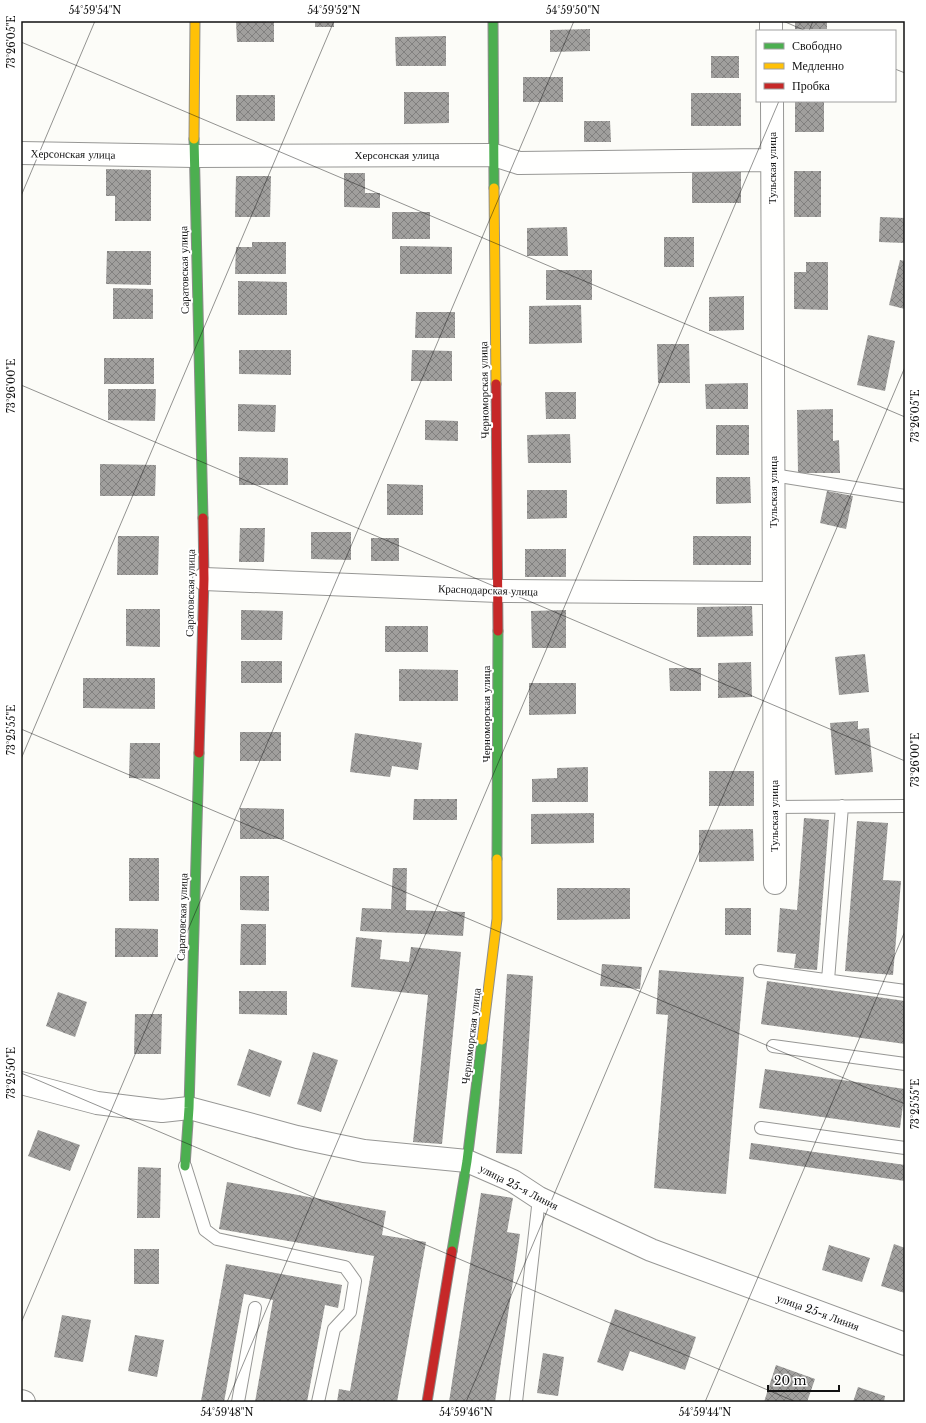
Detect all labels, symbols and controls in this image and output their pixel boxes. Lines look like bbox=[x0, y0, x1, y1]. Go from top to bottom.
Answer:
text: 54°59'54"N bbox=[69, 4, 121, 17]
text: 54°59'52"N bbox=[307, 4, 361, 17]
text: 54°59'50"N bbox=[546, 4, 600, 17]
text: 73°26'05"E bbox=[5, 15, 18, 69]
legend bbox=[756, 30, 896, 102]
text: Свободно bbox=[792, 38, 842, 53]
text: Медленно bbox=[792, 58, 844, 73]
text: Пробка bbox=[792, 78, 830, 93]
street label: Тульская улица bbox=[765, 132, 779, 204]
street label: Херсонская улица bbox=[30, 146, 116, 162]
street label: Херсонская улица bbox=[355, 148, 440, 162]
street label: Саратовская улица bbox=[176, 226, 192, 314]
street label: Черноморская улица bbox=[476, 341, 492, 439]
text: 73°26'00"E bbox=[5, 359, 18, 413]
text: 73°26'05"E bbox=[909, 389, 922, 443]
street label: Тульская улица bbox=[766, 456, 780, 528]
street label: Саратовская улица bbox=[182, 549, 198, 637]
street label: Краснодарская улица bbox=[438, 581, 538, 599]
street label: Черноморская улица bbox=[479, 665, 493, 763]
text: 73°25'55"E bbox=[5, 705, 18, 755]
text: 73°26'00"E bbox=[909, 733, 922, 787]
street label: Тульская улица bbox=[767, 780, 781, 852]
street label: Саратовская улица bbox=[173, 873, 191, 961]
street label: Черноморская улица bbox=[458, 987, 484, 1085]
text: 73°25'50"E bbox=[5, 1047, 18, 1099]
text: 73°25'55"E bbox=[909, 1079, 922, 1129]
street label: улица 25-я Линия bbox=[477, 1161, 561, 1213]
street label: улица 25-я Линия bbox=[775, 1291, 861, 1333]
scale bar bbox=[768, 1367, 839, 1393]
text: 20 m bbox=[774, 1373, 806, 1388]
text: 54°59'48"N bbox=[200, 1406, 254, 1419]
text: 54°59'46"N bbox=[439, 1406, 493, 1419]
text: 54°59'44"N bbox=[679, 1406, 731, 1419]

